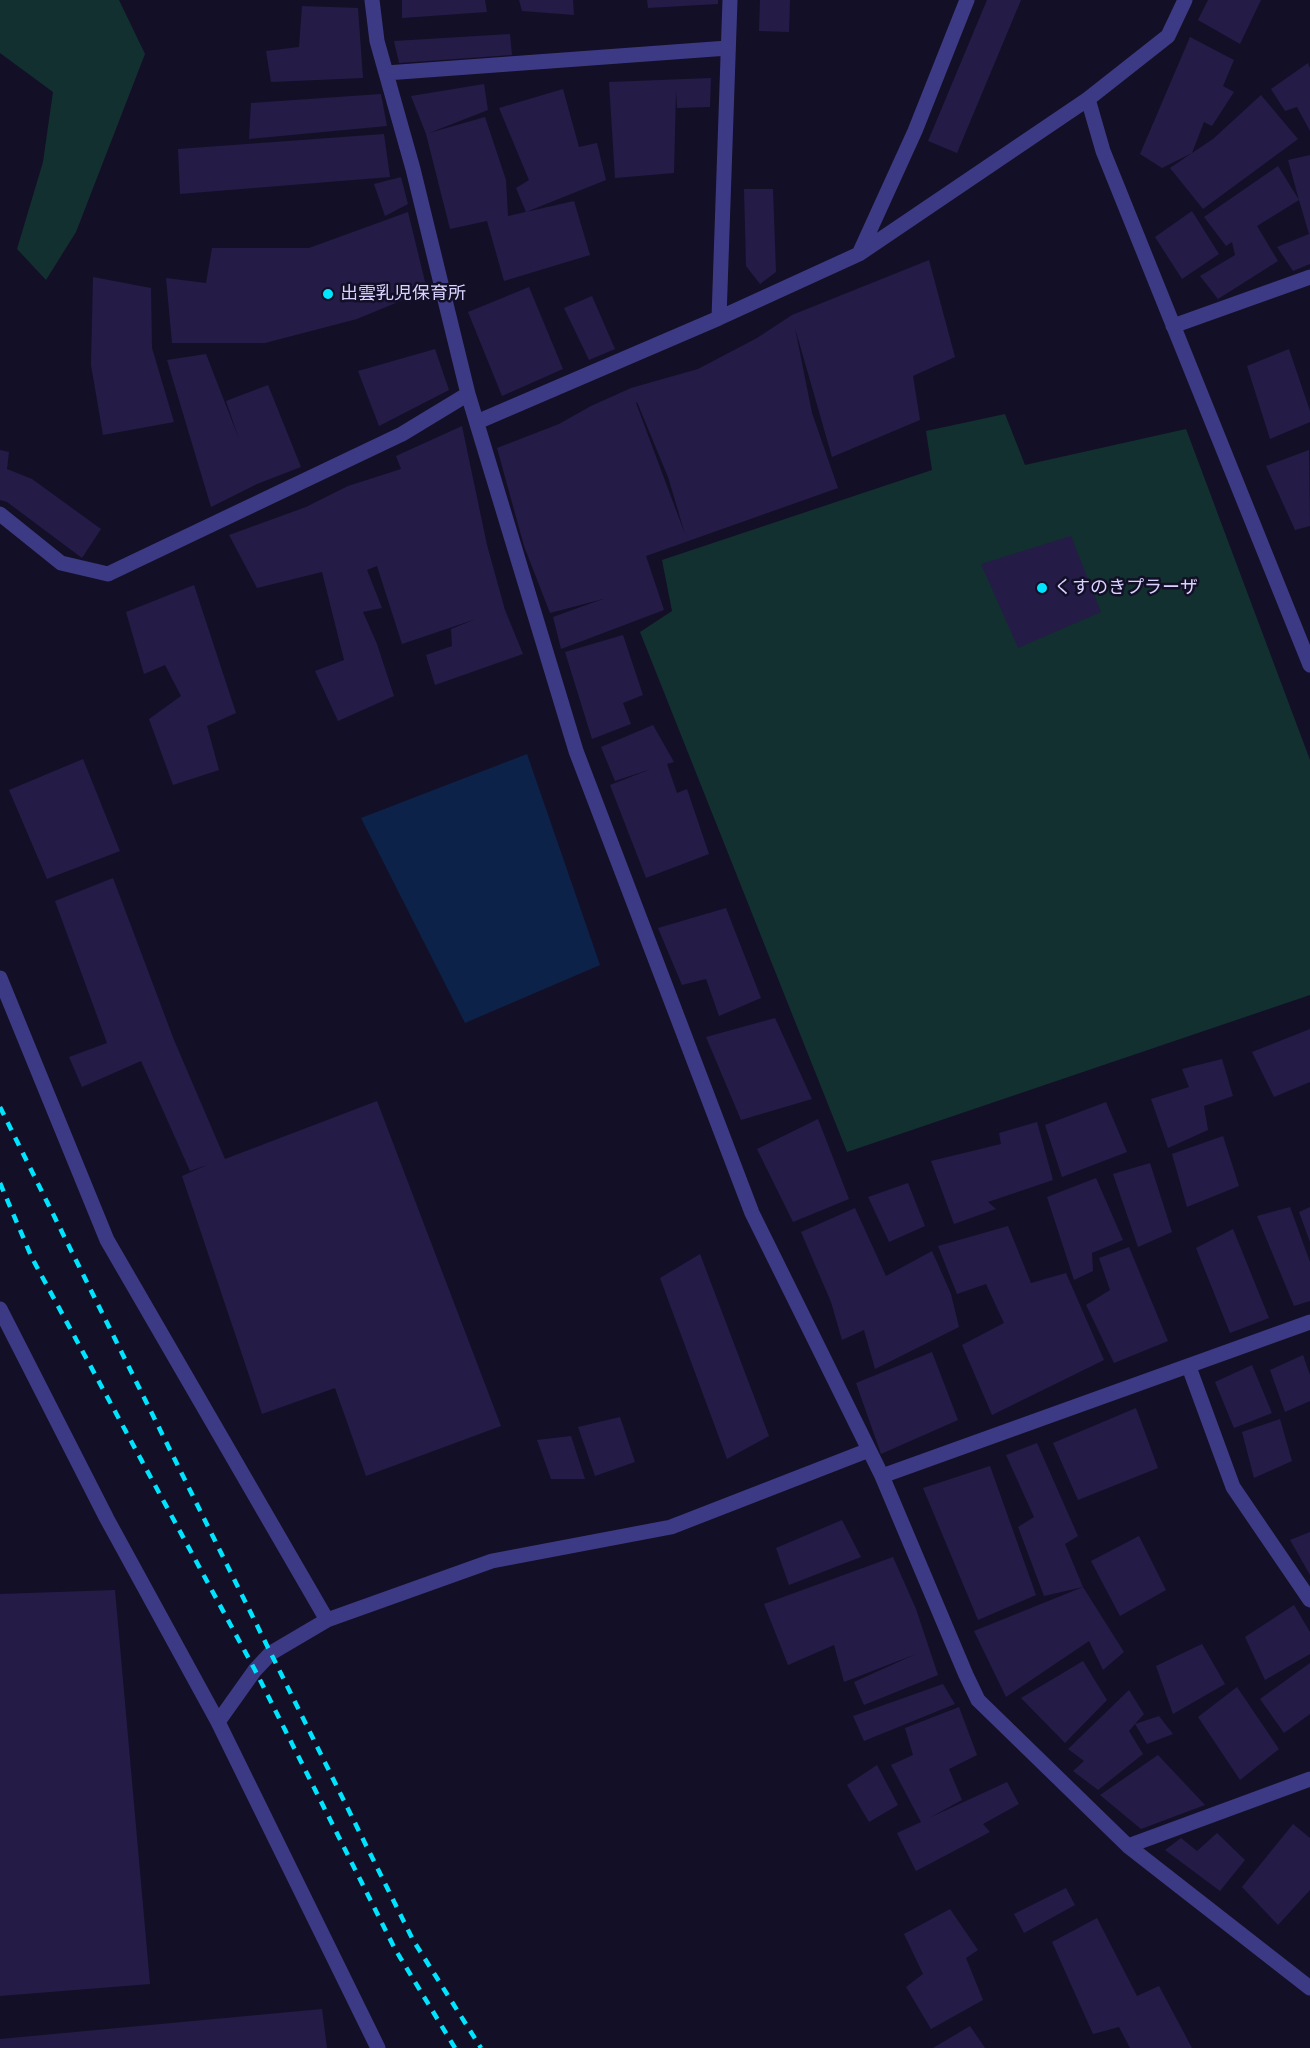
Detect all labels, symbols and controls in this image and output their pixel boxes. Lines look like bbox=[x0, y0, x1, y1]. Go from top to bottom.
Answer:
place label: 出雲乳児保育所 bbox=[340, 283, 466, 305]
marker: 出雲乳児保育所 bbox=[321, 287, 335, 301]
place label: くすのきプラーザ bbox=[1054, 577, 1198, 599]
marker: くすのきプラーザ bbox=[1035, 581, 1049, 595]

